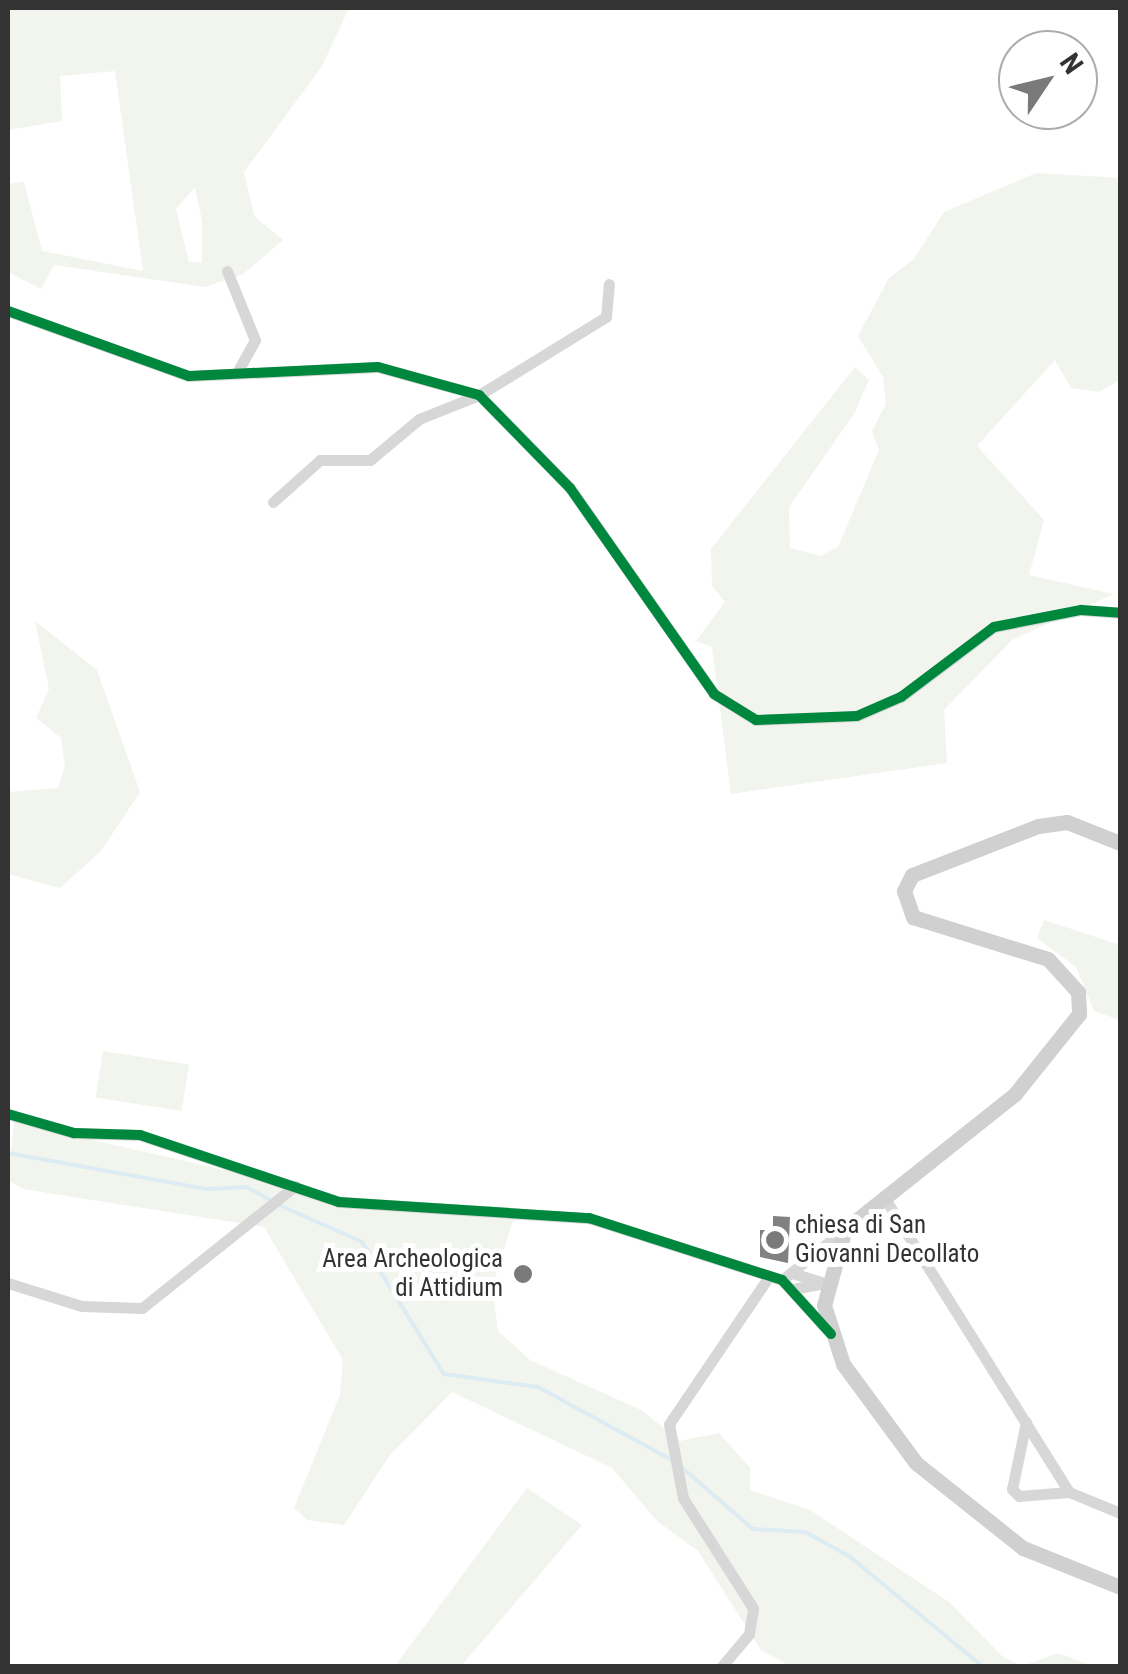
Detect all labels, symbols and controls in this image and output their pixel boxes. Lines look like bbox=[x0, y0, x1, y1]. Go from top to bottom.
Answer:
north arrow bbox=[998, 30, 1098, 130]
text: N bbox=[1053, 47, 1090, 80]
place label: chiesa di San Giovanni Decollato bbox=[795, 1211, 979, 1270]
marker: chiesa di San Giovanni Decollato bbox=[764, 1229, 786, 1251]
place label: Area Archeologica di Attidium bbox=[322, 1245, 503, 1304]
marker: Area Archeologica di Attidium bbox=[512, 1263, 534, 1285]

